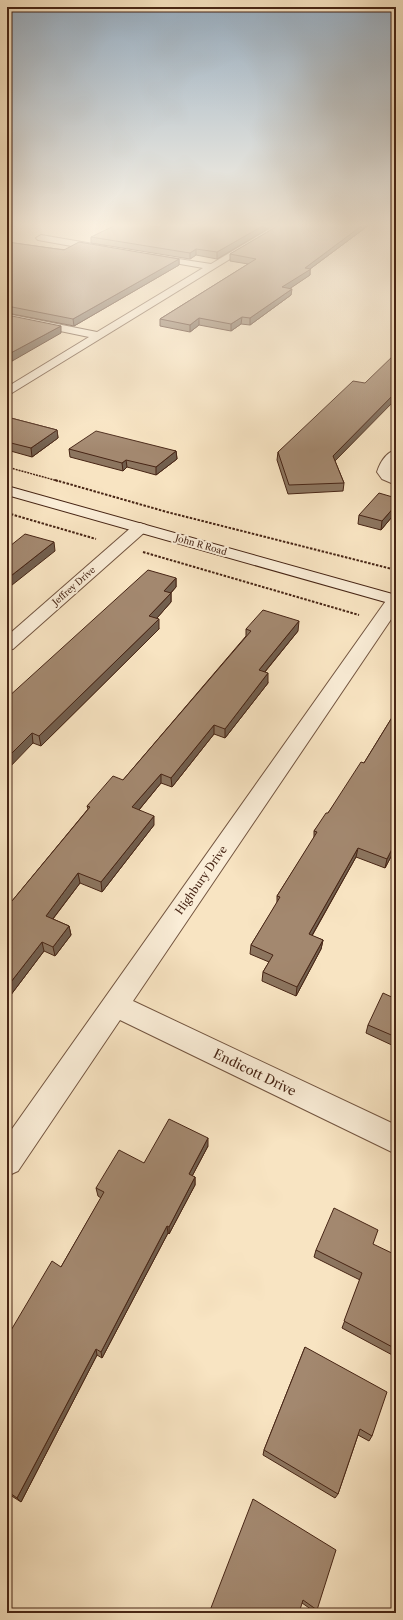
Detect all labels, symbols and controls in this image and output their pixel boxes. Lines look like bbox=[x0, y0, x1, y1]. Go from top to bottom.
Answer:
street label: John R Road bbox=[172, 531, 229, 557]
street label: Jeffrey Drive bbox=[48, 564, 97, 609]
street label: Highbury Drive bbox=[172, 843, 230, 917]
street label: Endicott Drive bbox=[211, 1045, 299, 1099]

